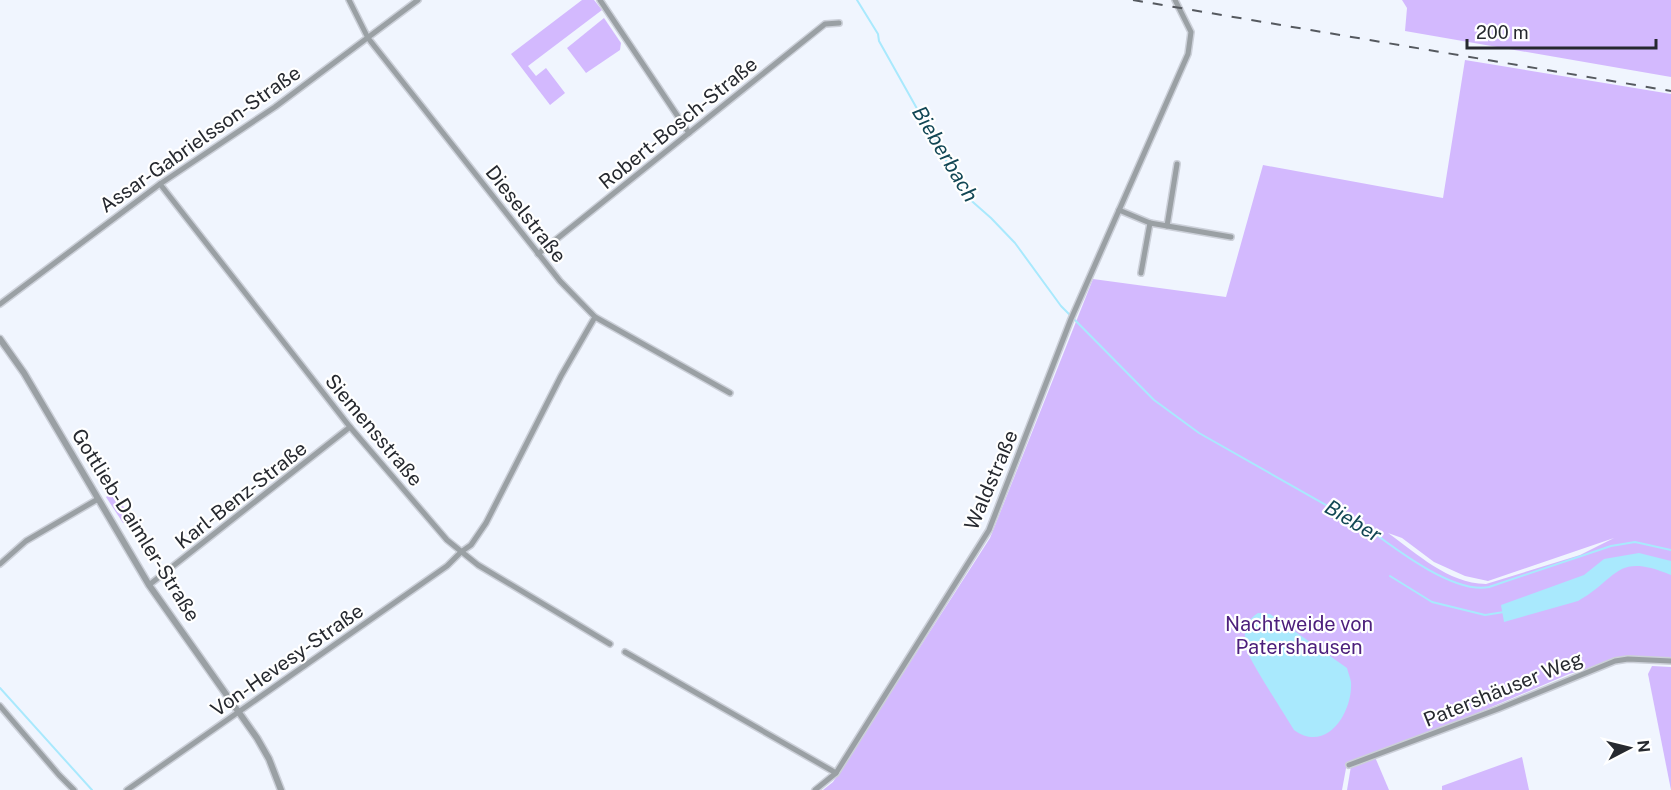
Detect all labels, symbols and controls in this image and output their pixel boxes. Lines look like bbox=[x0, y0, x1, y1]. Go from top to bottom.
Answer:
scale bar bbox=[1467, 12, 1656, 50]
text: 200 m bbox=[1476, 22, 1529, 43]
street label: Robert-Bosch-Straße bbox=[594, 52, 762, 194]
street label: Assar-Gabrielsson-Straße bbox=[95, 60, 305, 218]
water label: Bieberbach bbox=[907, 101, 984, 206]
street label: Dieselstraße bbox=[481, 161, 571, 267]
street label: Siemensstraße bbox=[320, 369, 428, 491]
street label: Gottlieb-Daimler-Straße bbox=[67, 424, 205, 626]
street label: Waldstraße bbox=[959, 426, 1023, 534]
street label: Karl-Benz-Straße bbox=[170, 436, 312, 554]
water label: Bieber bbox=[1320, 494, 1387, 548]
street label: Von-Hevesy-Straße bbox=[206, 598, 368, 722]
park label: Nachtweide von Patershausen bbox=[1225, 612, 1373, 659]
street label: Patershäuser Weg bbox=[1420, 646, 1586, 732]
north arrow bbox=[1599, 718, 1659, 778]
text: N bbox=[1633, 739, 1654, 754]

